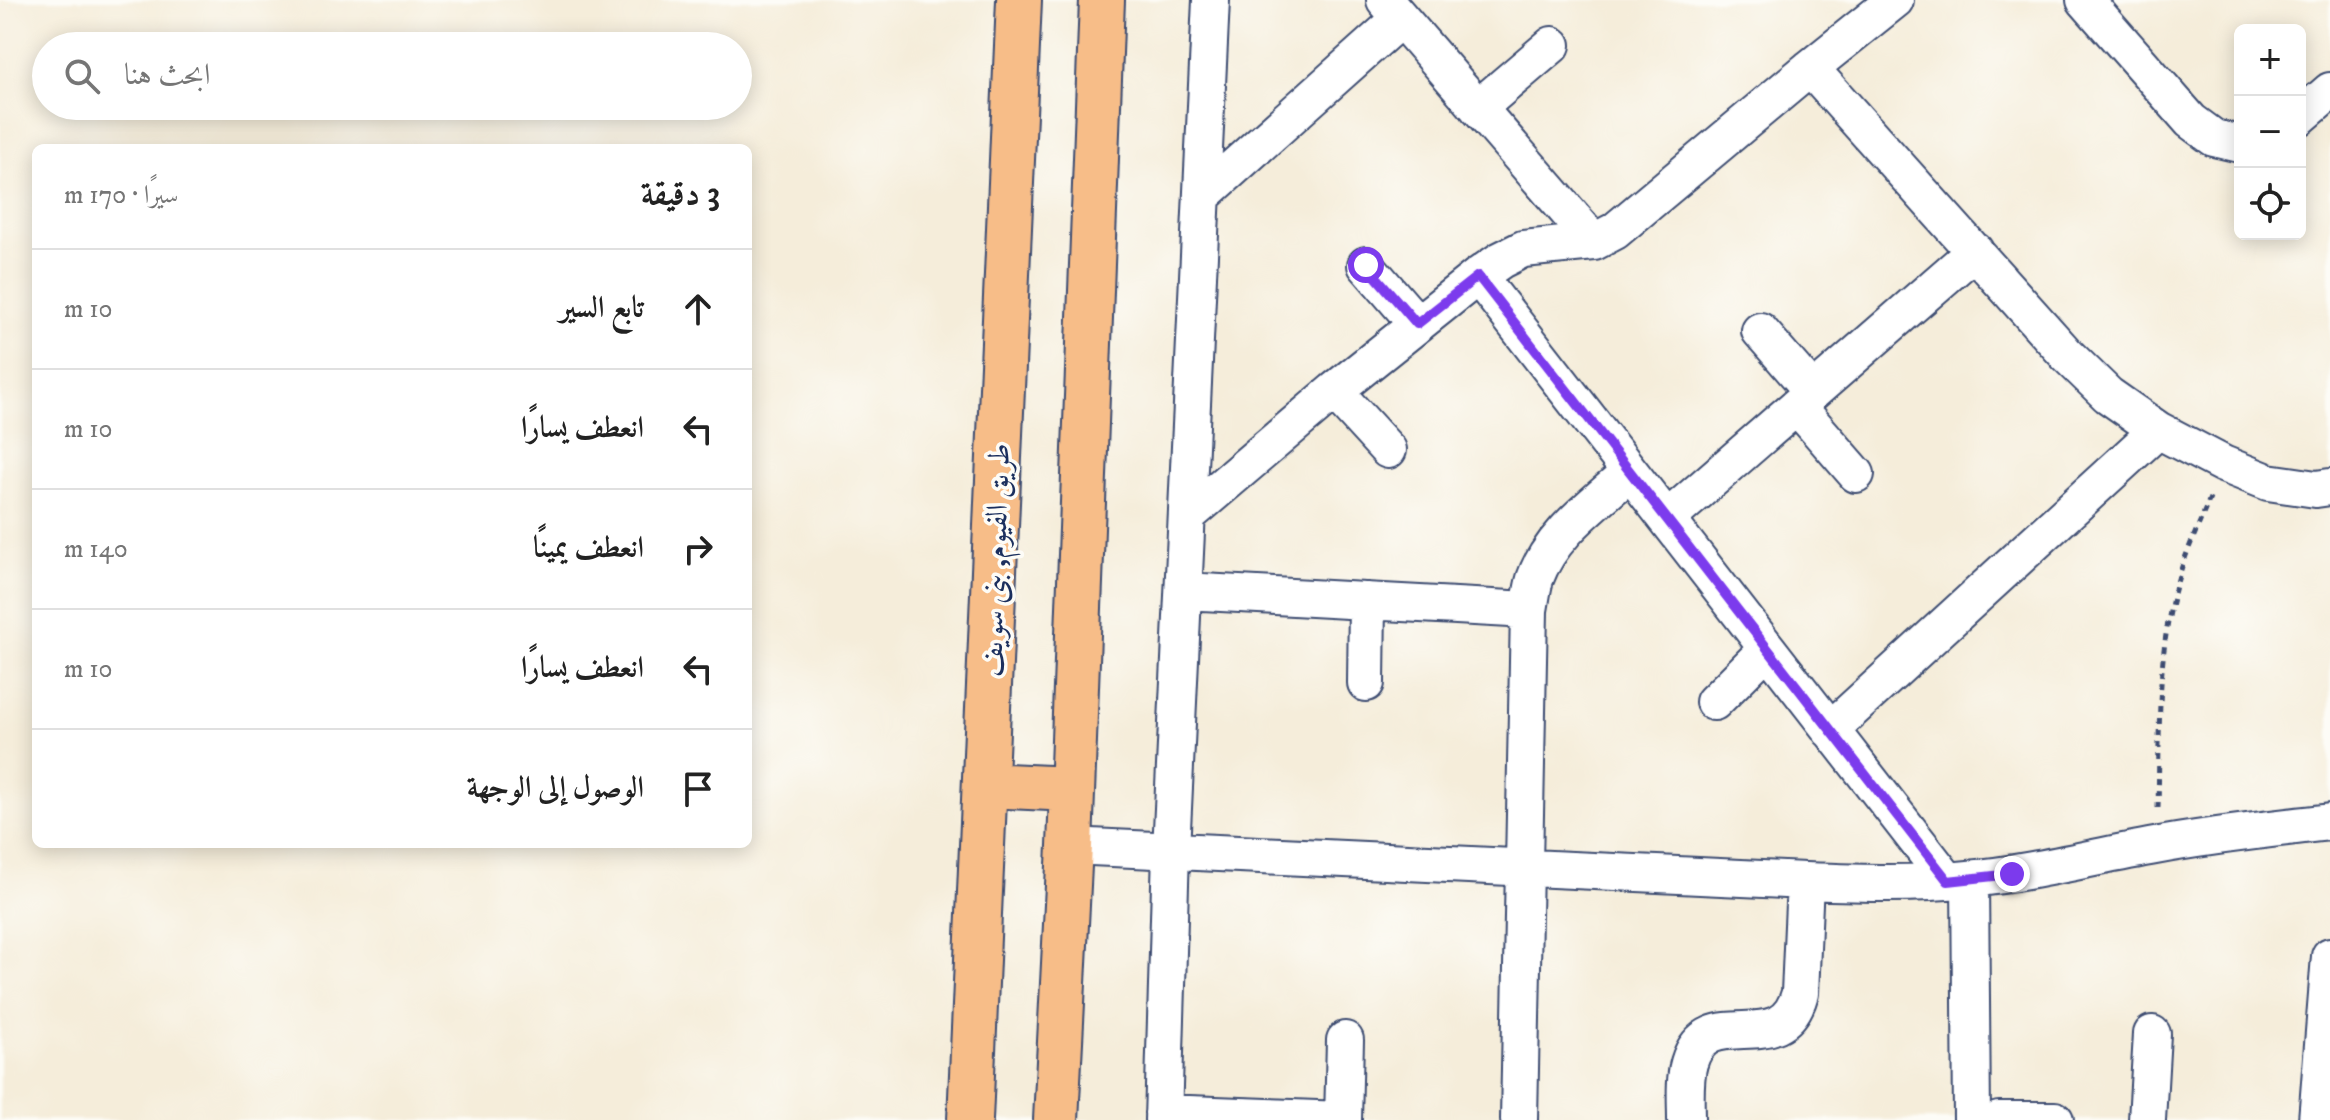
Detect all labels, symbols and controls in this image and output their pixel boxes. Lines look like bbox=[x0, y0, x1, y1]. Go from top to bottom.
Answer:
map controls bbox=[2234, 24, 2306, 240]
button: + bbox=[2234, 24, 2306, 96]
search box bbox=[32, 32, 752, 120]
icon: search bbox=[60, 54, 104, 98]
text: ابحث هنا bbox=[124, 57, 210, 94]
button: − bbox=[2234, 96, 2306, 168]
button: locate bbox=[2234, 168, 2306, 240]
text: 3 دقيقة bbox=[641, 173, 720, 215]
text: سيرًا · 170 m bbox=[64, 179, 178, 212]
route start bbox=[1348, 247, 1384, 283]
icon: ahead bbox=[676, 287, 720, 331]
text: تابع السير bbox=[559, 290, 644, 327]
text: 10 m bbox=[64, 293, 113, 326]
icon: left bbox=[676, 407, 720, 451]
text: انعطف يسارًا bbox=[521, 410, 644, 447]
text: 10 m bbox=[64, 413, 113, 446]
street label: طريق الفيوم, بنى سويف bbox=[974, 442, 1025, 678]
icon: right bbox=[676, 527, 720, 571]
text: انعطف يمينًا bbox=[533, 530, 644, 567]
text: 140 m bbox=[64, 533, 128, 566]
icon: left bbox=[676, 647, 720, 691]
text: انعطف يسارًا bbox=[521, 650, 644, 687]
text: 10 m bbox=[64, 653, 113, 686]
icon: arrive bbox=[676, 767, 720, 811]
text: الوصول إلى الوجهة bbox=[467, 770, 644, 807]
route end bbox=[1994, 856, 2030, 892]

